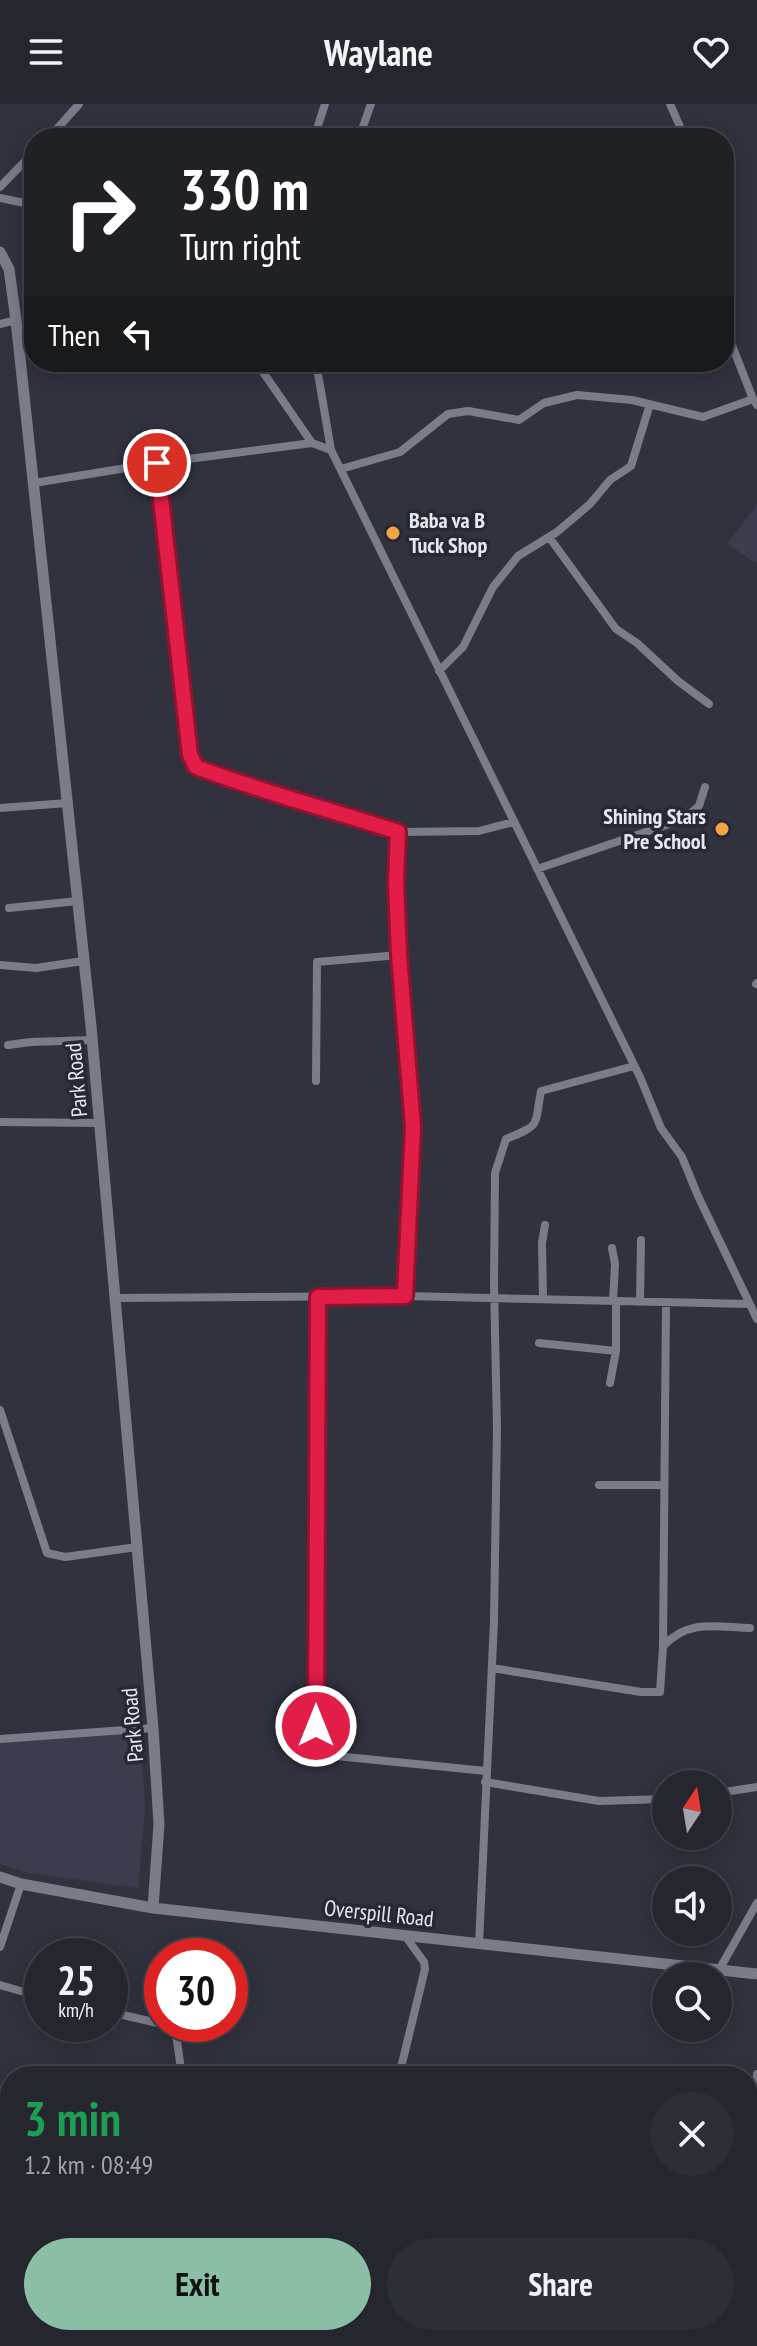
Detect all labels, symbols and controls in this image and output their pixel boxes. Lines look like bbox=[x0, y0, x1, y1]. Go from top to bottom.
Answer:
text: Waylane bbox=[324, 29, 433, 76]
icon: menu bbox=[24, 30, 68, 74]
icon: heart bbox=[689, 30, 733, 74]
text: 330 m bbox=[180, 153, 309, 225]
icon: right bbox=[48, 160, 152, 264]
text: Turn right bbox=[180, 223, 301, 270]
icon: left bbox=[116, 312, 160, 356]
text: Then bbox=[48, 315, 100, 354]
pin bbox=[123, 429, 191, 497]
icon: arrive bbox=[135, 441, 179, 485]
place label: Baba va B Tuck Shop bbox=[409, 506, 487, 559]
marker: Baba va B Tuck Shop bbox=[384, 524, 402, 542]
place label: Shining Stars Pre School bbox=[603, 802, 707, 855]
marker: Shining Stars Pre School bbox=[713, 820, 731, 838]
street label: Park Road bbox=[59, 1042, 93, 1118]
position arrow bbox=[274, 1684, 358, 1768]
street label: Park Road bbox=[115, 1687, 149, 1763]
north arrow bbox=[652, 1770, 732, 1850]
map controls bbox=[652, 1770, 732, 2042]
button: sound bbox=[652, 1866, 732, 1946]
street label: Overspill Road bbox=[323, 1893, 435, 1933]
speed limit sign: 30 bbox=[144, 1938, 248, 2042]
text: 25 bbox=[57, 1954, 95, 2006]
button: search bbox=[652, 1962, 732, 2042]
text: km/h bbox=[58, 1997, 94, 2023]
text: 3 min bbox=[24, 2087, 121, 2149]
button: close bbox=[650, 2092, 734, 2176]
text: 1.2 km · 08:49 bbox=[24, 2148, 153, 2181]
button: Exit bbox=[24, 2238, 371, 2330]
button: Share bbox=[387, 2238, 734, 2330]

